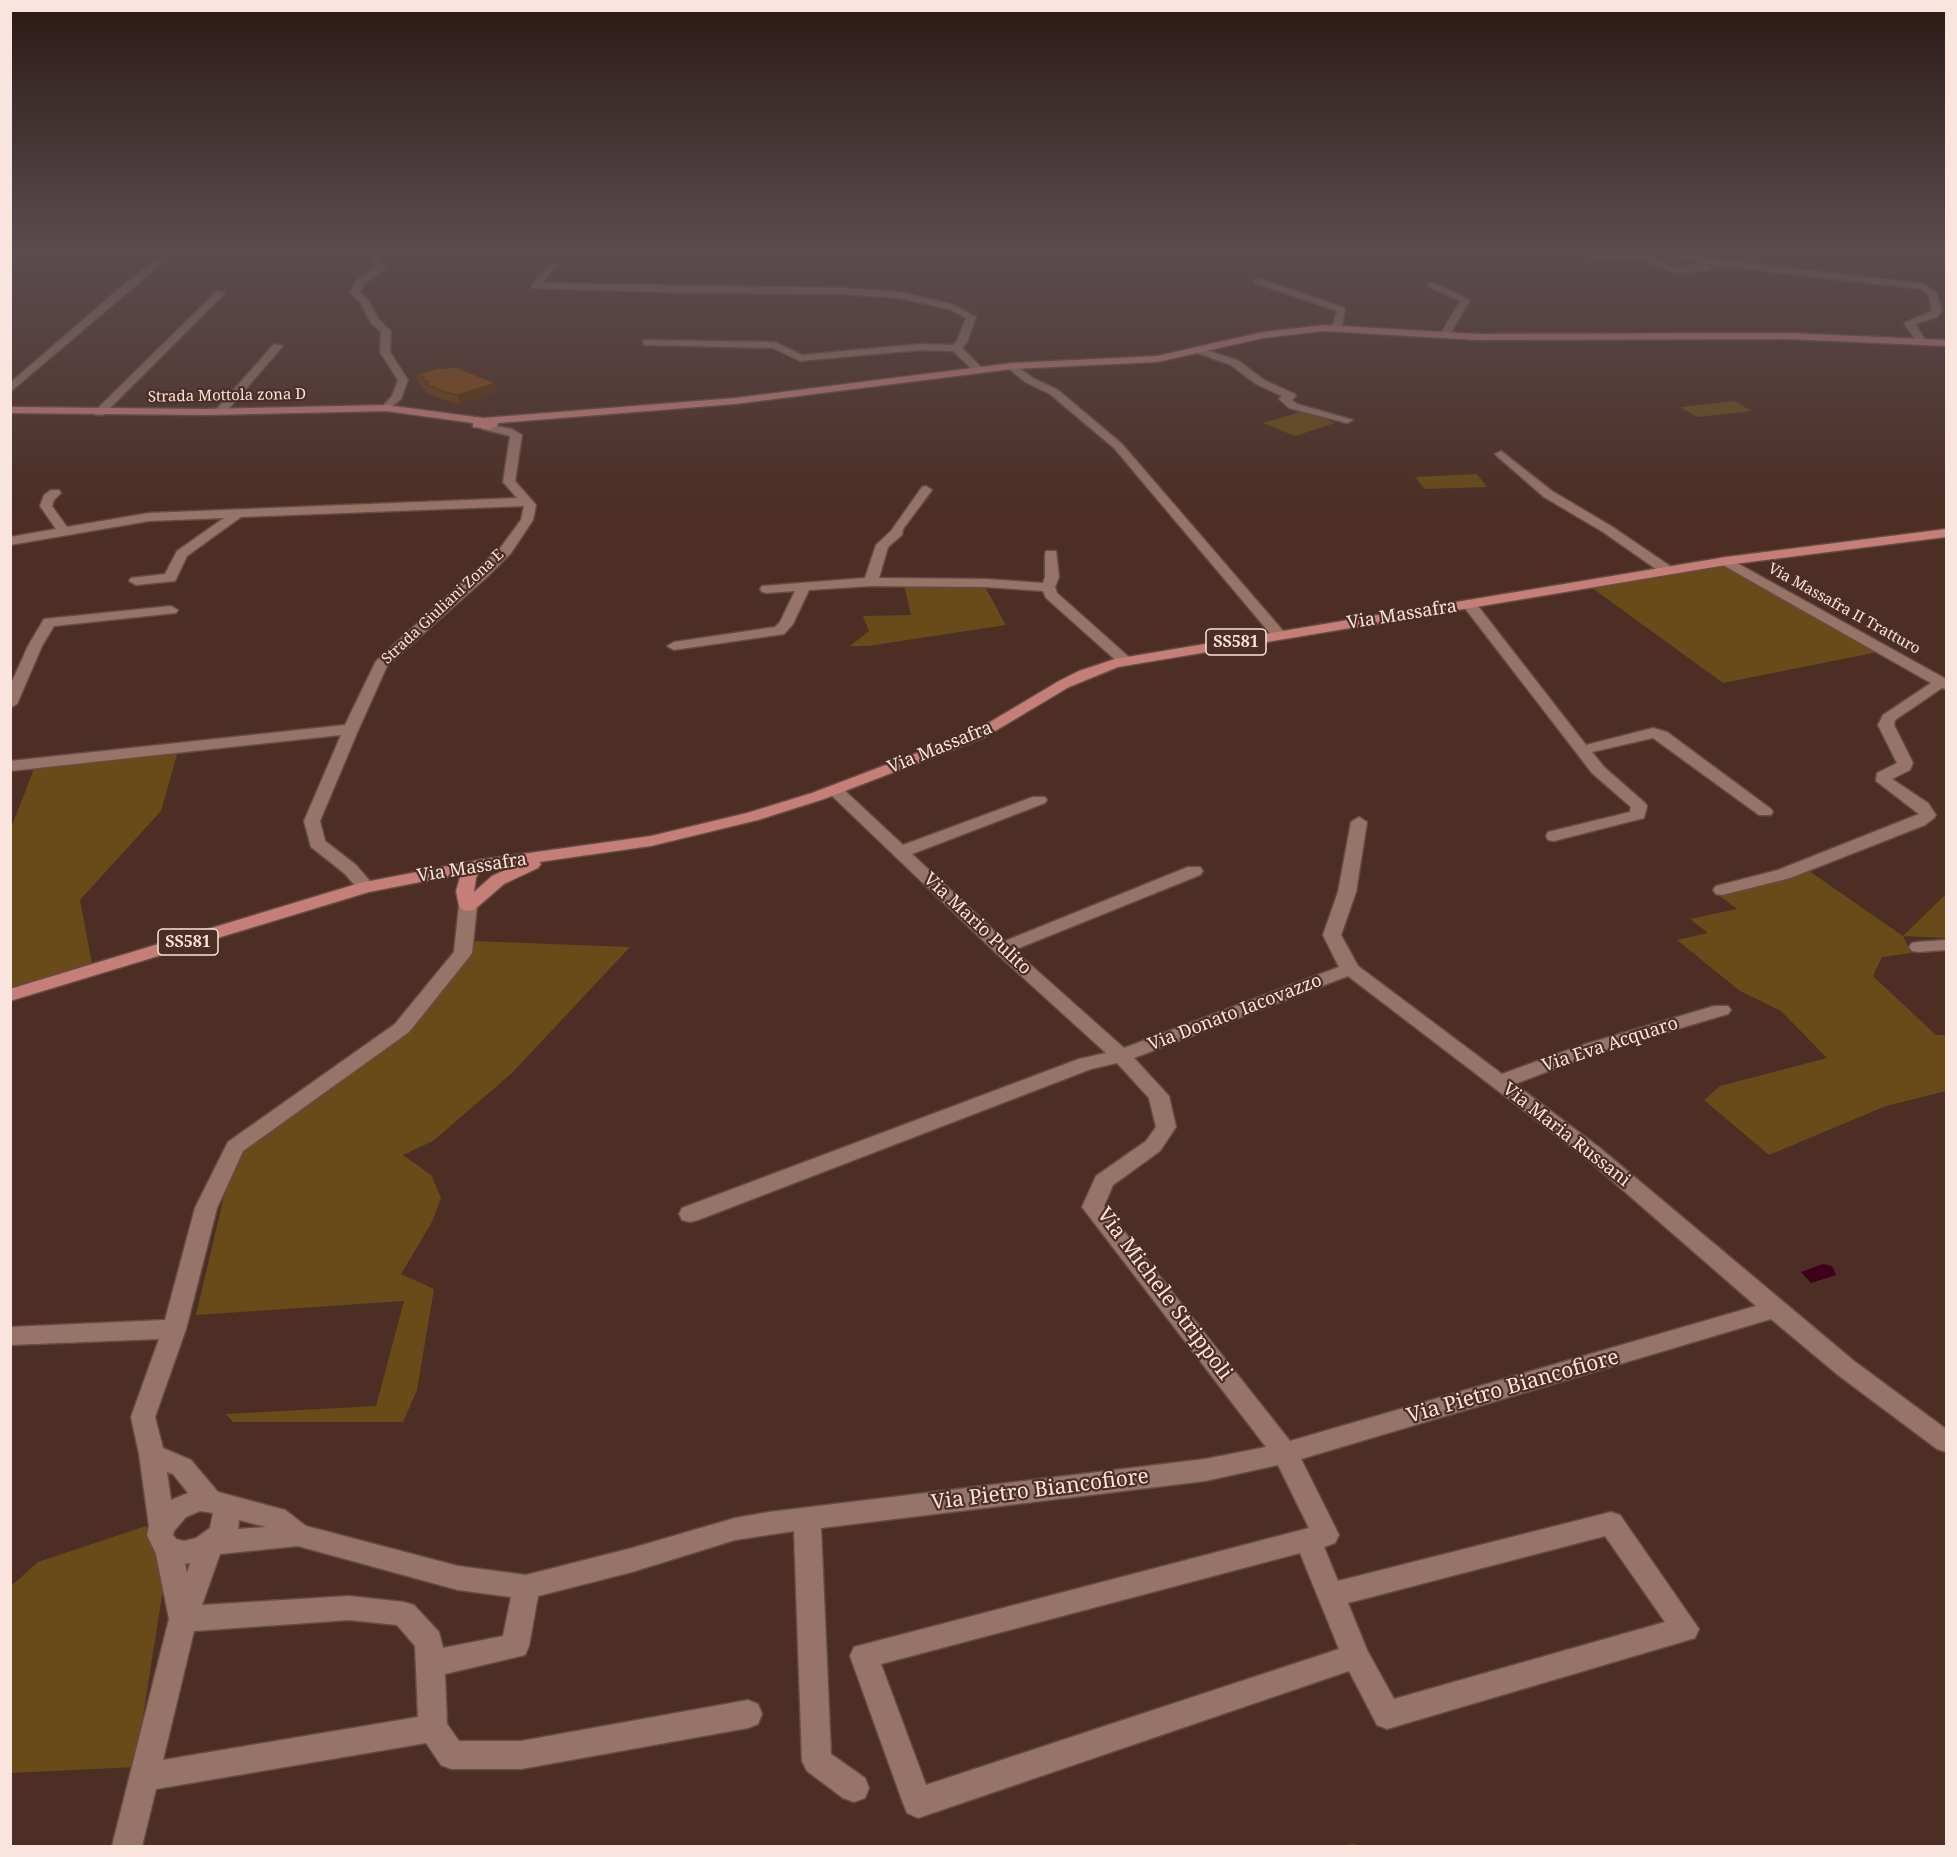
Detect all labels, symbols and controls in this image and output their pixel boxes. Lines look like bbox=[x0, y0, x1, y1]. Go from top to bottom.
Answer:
street label: Strada Mottola zona D bbox=[148, 386, 306, 406]
street label: Strada Giuliani Zona E bbox=[378, 546, 508, 668]
street label: Via Massafra II Tratturo bbox=[1765, 560, 1923, 658]
street label: Via Massafra bbox=[1345, 596, 1459, 634]
road number: SS581 bbox=[1206, 629, 1266, 655]
street label: Via Massafra bbox=[884, 717, 996, 779]
street label: Via Massafra bbox=[415, 849, 529, 887]
street label: Via Mario Pulito bbox=[919, 869, 1035, 979]
road number: SS581 bbox=[158, 929, 218, 955]
street label: Via Donato Iacovazzo bbox=[1145, 970, 1325, 1056]
street label: Via Eva Acquaro bbox=[1539, 1013, 1681, 1077]
street label: Via Maria Russani bbox=[1498, 1079, 1634, 1191]
street label: Via Michele Strippoli bbox=[1091, 1203, 1237, 1385]
street label: Via Pietro Biancofiore bbox=[1404, 1345, 1622, 1429]
street label: Via Pietro Biancofiore bbox=[930, 1464, 1150, 1516]

